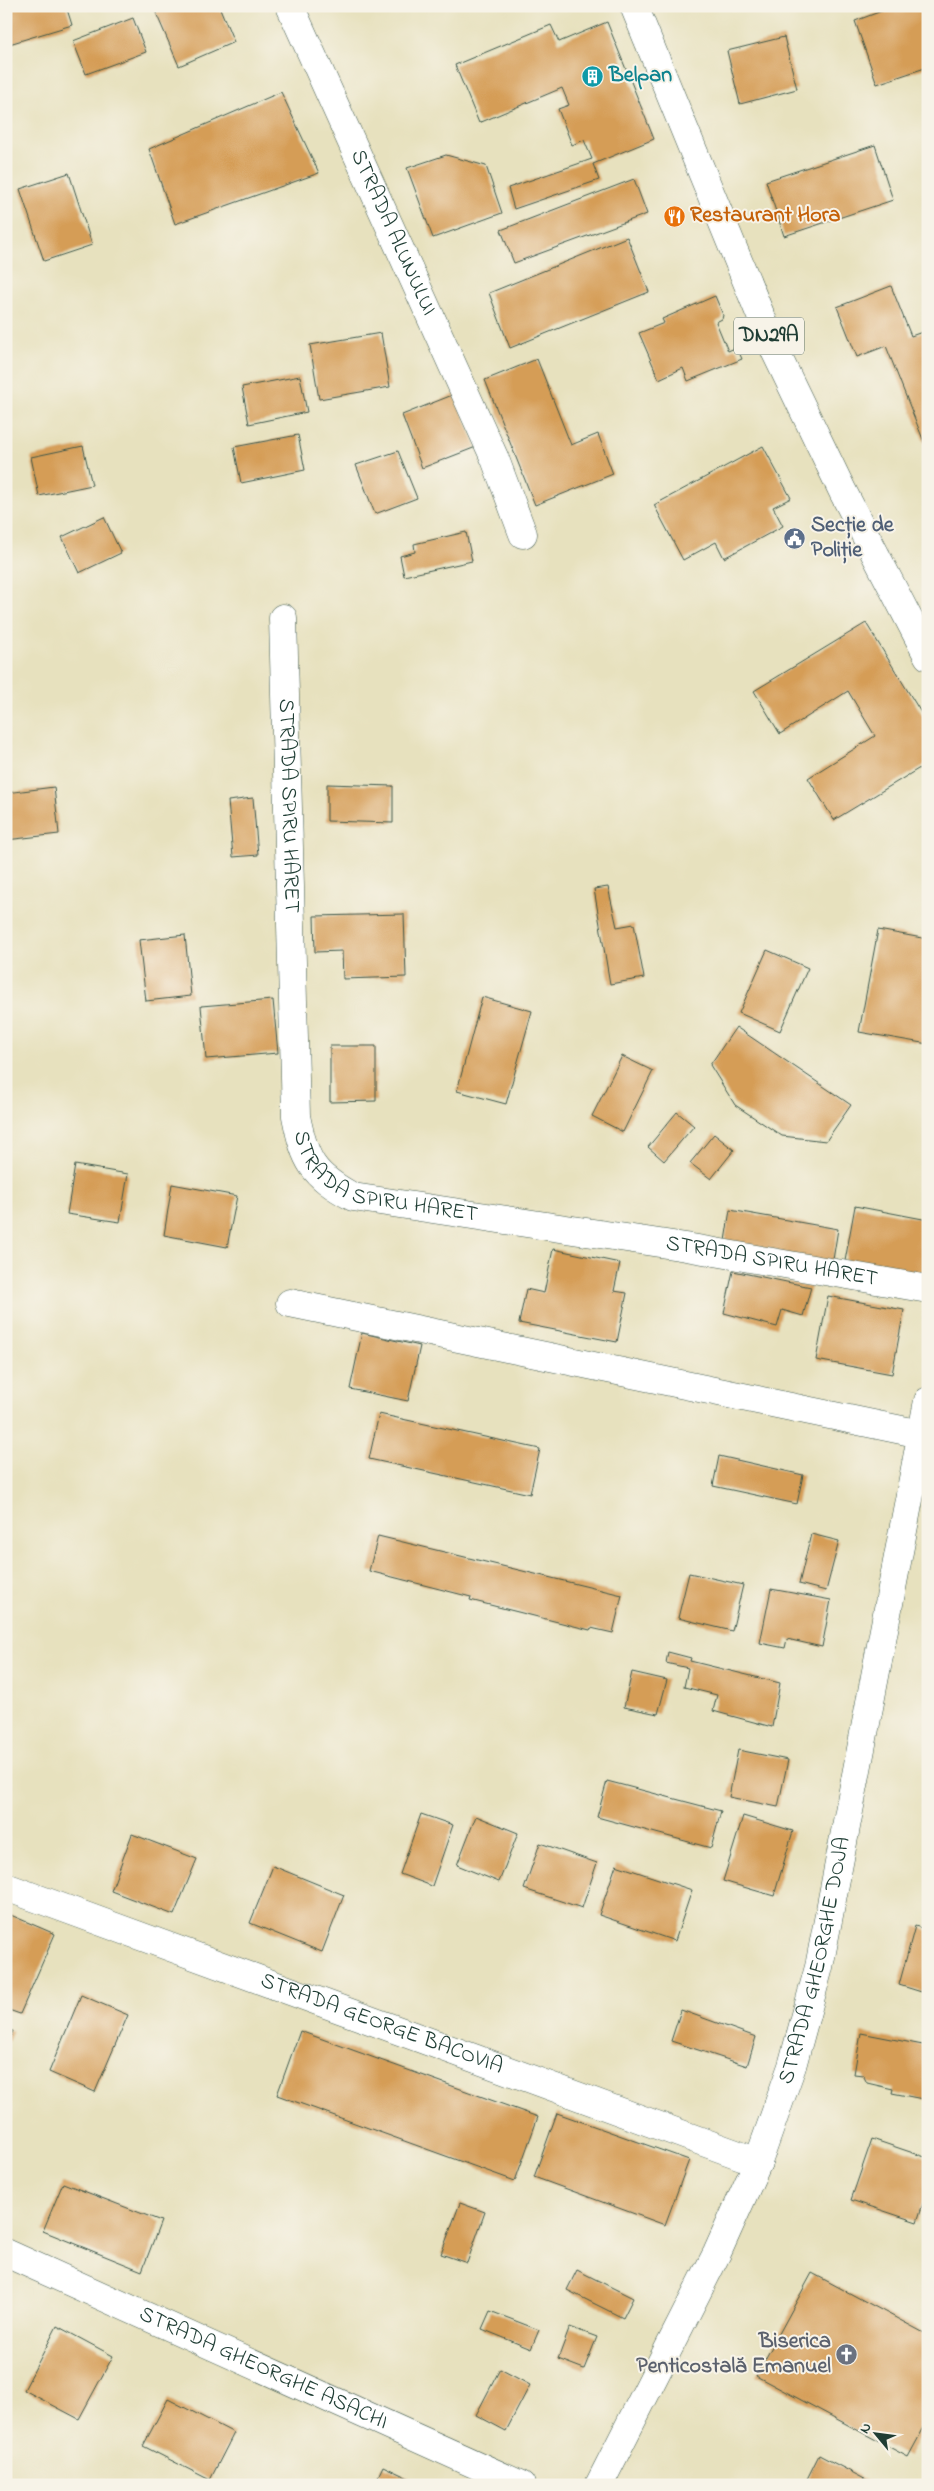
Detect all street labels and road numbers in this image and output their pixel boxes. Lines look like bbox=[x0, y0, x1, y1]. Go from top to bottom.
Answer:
street label: STRADA ALUNULUI bbox=[341, 145, 444, 321]
road number: DN29A bbox=[734, 318, 804, 354]
street label: STRADA SPIRU HARET bbox=[269, 698, 307, 914]
street label: STRADA SPIRU HARET bbox=[284, 1127, 480, 1232]
street label: STRADA SPIRU HARET bbox=[664, 1228, 880, 1296]
street label: STRADA GHEORGHE DOJA bbox=[771, 1834, 860, 2089]
street label: STRADA GEORGE BACOVIA bbox=[256, 1965, 508, 2083]
street label: STRADA GHEORGHE ASACHI bbox=[133, 2299, 393, 2439]

